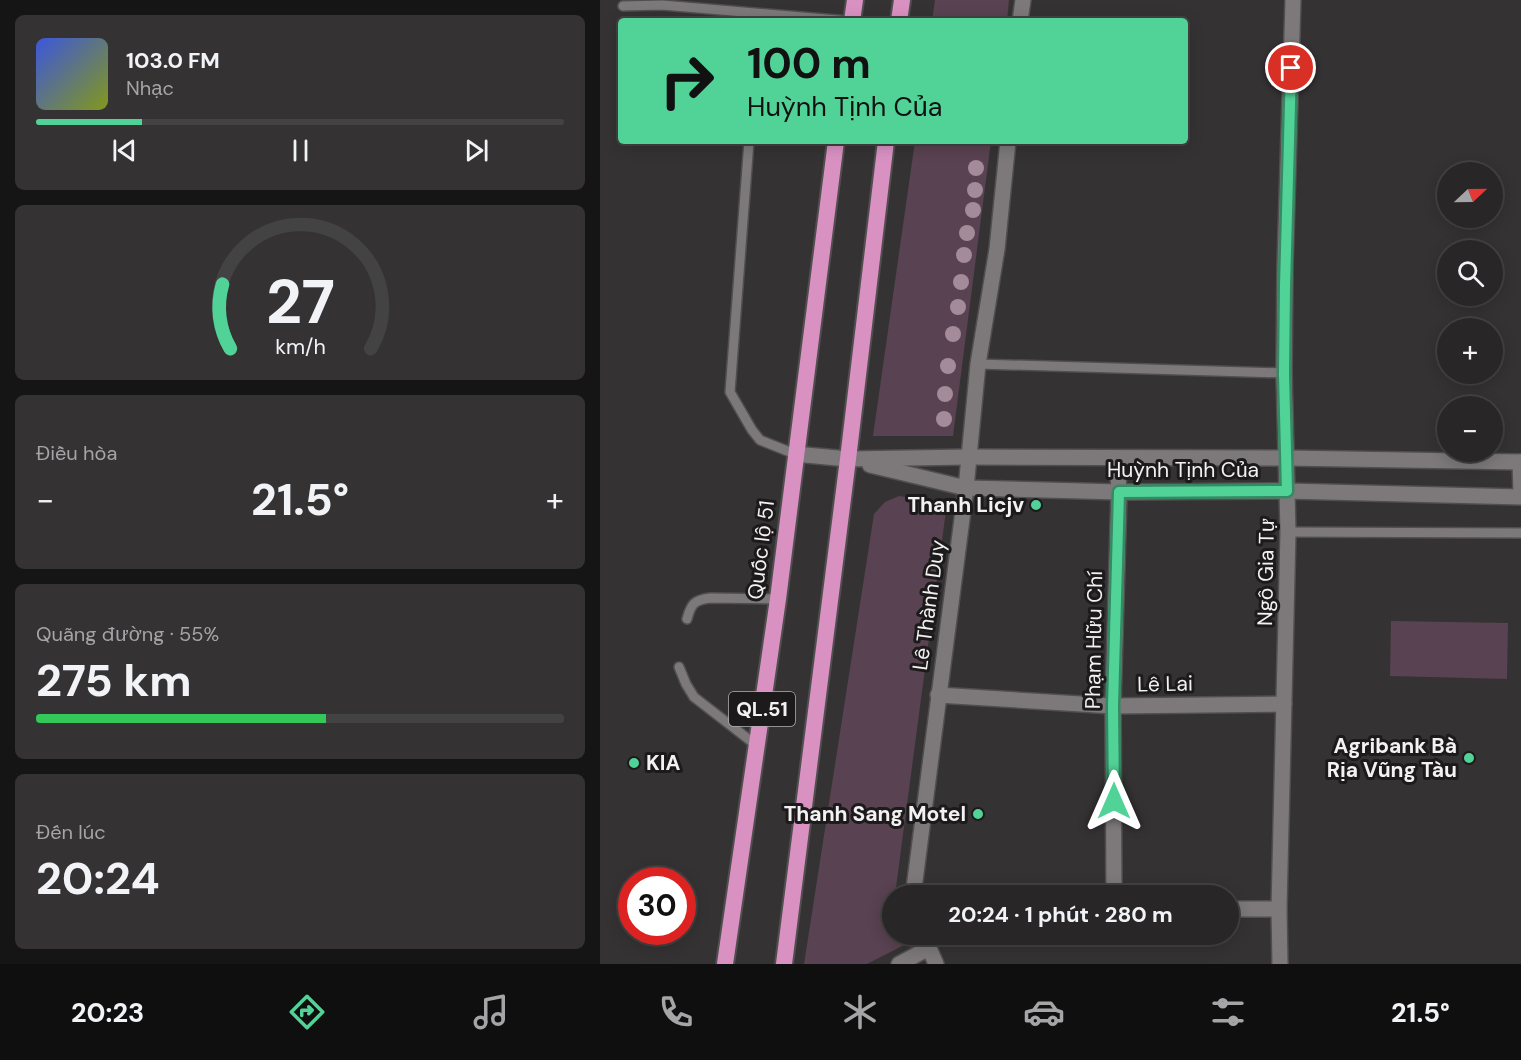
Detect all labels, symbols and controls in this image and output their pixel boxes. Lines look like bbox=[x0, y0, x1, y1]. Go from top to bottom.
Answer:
text: 100 m bbox=[747, 36, 871, 91]
icon: right bbox=[648, 42, 726, 120]
pin bbox=[1265, 42, 1316, 93]
text: 103.0 FM bbox=[126, 46, 220, 75]
icon: arrive bbox=[1274, 51, 1307, 84]
text: Nhạc bbox=[126, 75, 174, 101]
text: Huỳnh Tịnh Của bbox=[747, 89, 943, 124]
icon: previous bbox=[108, 134, 141, 167]
icon: pause bbox=[284, 134, 317, 167]
icon: next bbox=[460, 134, 493, 167]
north arrow bbox=[1437, 162, 1503, 228]
map controls bbox=[1437, 162, 1503, 462]
button: search bbox=[1437, 240, 1503, 306]
text: 27 bbox=[265, 261, 335, 342]
button: + bbox=[1437, 318, 1503, 384]
text: km/h bbox=[275, 334, 325, 362]
button: − bbox=[1437, 396, 1503, 462]
text: Điều hòa bbox=[36, 440, 117, 466]
street label: Huỳnh Tịnh Của bbox=[1107, 456, 1259, 484]
text: 21.5° bbox=[251, 470, 349, 529]
text: − bbox=[36, 478, 54, 521]
text: + bbox=[546, 478, 564, 521]
place label: Thanh Licjv bbox=[907, 491, 1024, 519]
marker: Thanh Licjv bbox=[1029, 498, 1043, 512]
street label: Quốc lộ 51 bbox=[741, 499, 781, 601]
street label: Ngô Gia Tự bbox=[1251, 518, 1281, 626]
street label: Lê Thành Duy bbox=[906, 538, 952, 672]
street label: Phạm Hữu Chí bbox=[1079, 570, 1109, 709]
text: Quãng đường · 55% bbox=[36, 621, 219, 647]
text: 275 km bbox=[36, 651, 192, 710]
street label: Lê Lai bbox=[1137, 670, 1193, 698]
road number: QL.51 bbox=[729, 692, 795, 726]
place label: Agribank Bà Rịa Vũng Tàu bbox=[1327, 732, 1457, 784]
place label: KIA bbox=[646, 749, 680, 777]
marker: Agribank Bà Rịa Vũng Tàu bbox=[1462, 751, 1476, 765]
marker: KIA bbox=[627, 756, 641, 770]
position arrow bbox=[1082, 769, 1146, 833]
place label: Thanh Sang Motel bbox=[784, 800, 966, 828]
marker: Thanh Sang Motel bbox=[971, 807, 985, 821]
text: Đến lúc bbox=[36, 819, 106, 845]
text: 20:24 bbox=[36, 849, 160, 908]
speed limit sign: 30 bbox=[618, 867, 696, 945]
text: 20:24 · 1 phút · 280 m bbox=[948, 900, 1173, 929]
icon: directions bbox=[286, 991, 328, 1033]
icon: music bbox=[470, 991, 512, 1033]
icon: phone bbox=[655, 991, 697, 1033]
icon: climate bbox=[839, 991, 881, 1033]
icon: car bbox=[1023, 991, 1065, 1033]
icon: filters bbox=[1207, 991, 1249, 1033]
text: 20:23 bbox=[71, 995, 144, 1030]
text: 21.5° bbox=[1391, 995, 1450, 1030]

